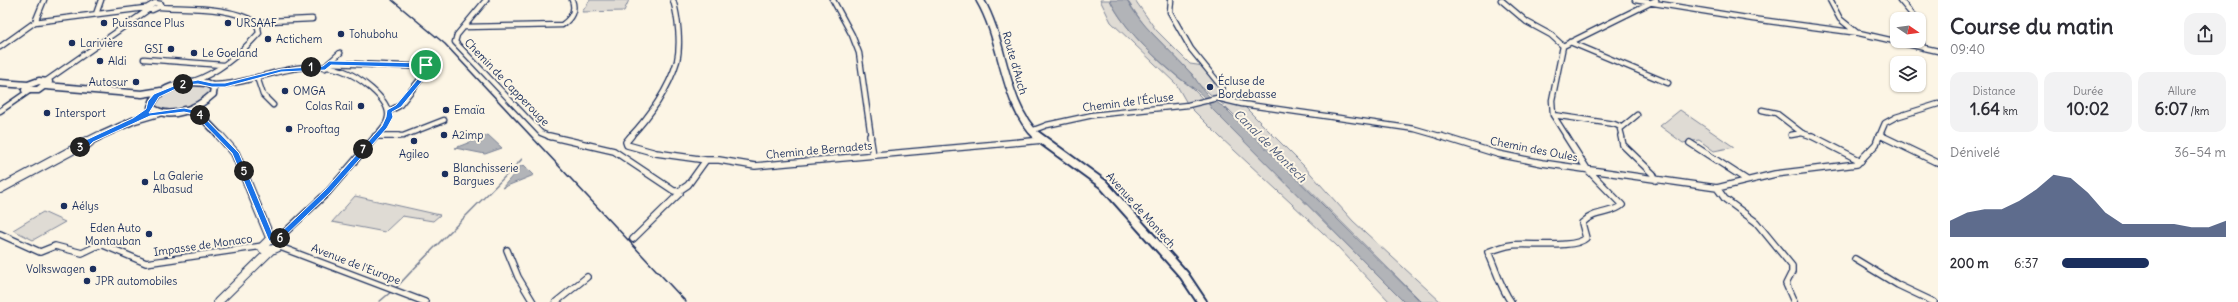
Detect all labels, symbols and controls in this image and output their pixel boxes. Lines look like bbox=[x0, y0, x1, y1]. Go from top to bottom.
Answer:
north arrow bbox=[1890, 12, 1926, 48]
map controls bbox=[1890, 12, 1926, 92]
text: Course du matin bbox=[1950, 12, 2114, 40]
button: share bbox=[2184, 13, 2226, 55]
place label: Puissance Plus bbox=[112, 16, 185, 30]
place label: URSAAF bbox=[236, 16, 277, 30]
marker: Puissance Plus bbox=[99, 18, 109, 28]
marker: URSAAF bbox=[223, 18, 233, 28]
place label: Tohubohu bbox=[349, 27, 398, 41]
marker: Tohubohu bbox=[336, 29, 346, 39]
street label: Route d'Auch bbox=[999, 30, 1031, 96]
place label: Actichem bbox=[276, 32, 323, 46]
marker: Actichem bbox=[263, 34, 273, 44]
street label: Chemin de Capperouge bbox=[462, 35, 553, 129]
place label: Larivière bbox=[80, 36, 123, 50]
marker: Larivière bbox=[67, 38, 77, 48]
text: 09:40 bbox=[1950, 41, 1985, 58]
place label: GSI bbox=[144, 42, 163, 56]
marker: GSI bbox=[166, 44, 176, 54]
place label: Le Goeland bbox=[202, 46, 258, 60]
marker: Le Goeland bbox=[189, 48, 199, 58]
pin bbox=[409, 48, 443, 82]
place label: Aldi bbox=[108, 54, 126, 68]
icon: arrive bbox=[415, 54, 437, 76]
marker: Aldi bbox=[95, 56, 105, 66]
button: layers bbox=[1890, 56, 1926, 92]
pin: 1 bbox=[301, 57, 321, 77]
text: 1 bbox=[309, 60, 313, 74]
place label: Écluse de Bordebasse bbox=[1218, 73, 1276, 101]
pin: 2 bbox=[173, 74, 193, 94]
place label: Autosur bbox=[89, 75, 129, 89]
marker: Autosur bbox=[131, 77, 141, 87]
text: 2 bbox=[180, 77, 186, 91]
marker: Écluse de Bordebasse bbox=[1205, 82, 1215, 92]
place label: OMGA bbox=[293, 84, 325, 98]
text: Distance bbox=[1973, 84, 2015, 98]
text: Durée bbox=[2073, 84, 2103, 98]
text: Allure bbox=[2168, 84, 2196, 98]
marker: OMGA bbox=[280, 86, 290, 96]
street label: Chemin de l'Écluse bbox=[1081, 88, 1174, 115]
text: 1.64 bbox=[1970, 98, 2000, 120]
text: 10:02 bbox=[2067, 98, 2109, 120]
text: 6:07 bbox=[2155, 98, 2188, 120]
place label: Colas Rail bbox=[305, 99, 353, 113]
marker: Colas Rail bbox=[356, 101, 366, 111]
place label: Emaïa bbox=[454, 103, 485, 117]
text: km bbox=[2000, 104, 2018, 118]
text: /km bbox=[2188, 104, 2209, 118]
pin: 4 bbox=[190, 105, 210, 125]
marker: Emaïa bbox=[441, 105, 451, 115]
place label: Intersport bbox=[55, 106, 106, 120]
water label: Canal de Montech bbox=[1231, 106, 1311, 186]
marker: Intersport bbox=[42, 108, 52, 118]
text: 4 bbox=[197, 108, 203, 122]
place label: Prooftag bbox=[297, 122, 340, 136]
marker: Prooftag bbox=[284, 124, 294, 134]
place label: A2imp bbox=[452, 128, 483, 142]
marker: A2imp bbox=[439, 130, 449, 140]
street label: Chemin des Oules bbox=[1489, 134, 1579, 164]
marker: Agileo bbox=[409, 136, 419, 146]
pin: 3 bbox=[70, 137, 90, 157]
street label: Chemin de Bernadets bbox=[765, 138, 873, 162]
pin: 7 bbox=[353, 139, 373, 159]
text: 3 bbox=[77, 140, 83, 154]
text: 7 bbox=[360, 142, 366, 156]
text: Dénivelé bbox=[1950, 144, 2000, 161]
text: 36–54 m bbox=[2174, 144, 2226, 161]
place label: Agileo bbox=[399, 147, 429, 161]
pin: 5 bbox=[234, 161, 254, 181]
place label: Blanchisserie Bargues bbox=[453, 161, 519, 188]
text: 5 bbox=[241, 164, 247, 178]
place label: La Galerie Albasud bbox=[153, 169, 203, 196]
marker: Blanchisserie Bargues bbox=[440, 169, 450, 179]
street label: Avenue de Montech bbox=[1103, 169, 1179, 251]
marker: La Galerie Albasud bbox=[140, 177, 150, 187]
place label: Aélys bbox=[72, 199, 99, 213]
marker: Aélys bbox=[59, 201, 69, 211]
place label: Eden Auto Montauban bbox=[85, 221, 141, 248]
pin: 6 bbox=[270, 228, 290, 248]
marker: Eden Auto Montauban bbox=[144, 229, 154, 239]
street label: Impasse de Monaco bbox=[153, 231, 253, 259]
text: 6 bbox=[277, 231, 283, 245]
street label: Avenue de l'Europe bbox=[309, 241, 403, 287]
text: 200 m bbox=[1950, 255, 1989, 272]
text: 6:37 bbox=[2014, 255, 2038, 272]
place label: Volkswagen bbox=[26, 262, 85, 276]
marker: Volkswagen bbox=[88, 264, 98, 274]
place label: JPR automobiles bbox=[95, 274, 177, 288]
marker: JPR automobiles bbox=[82, 276, 92, 286]

